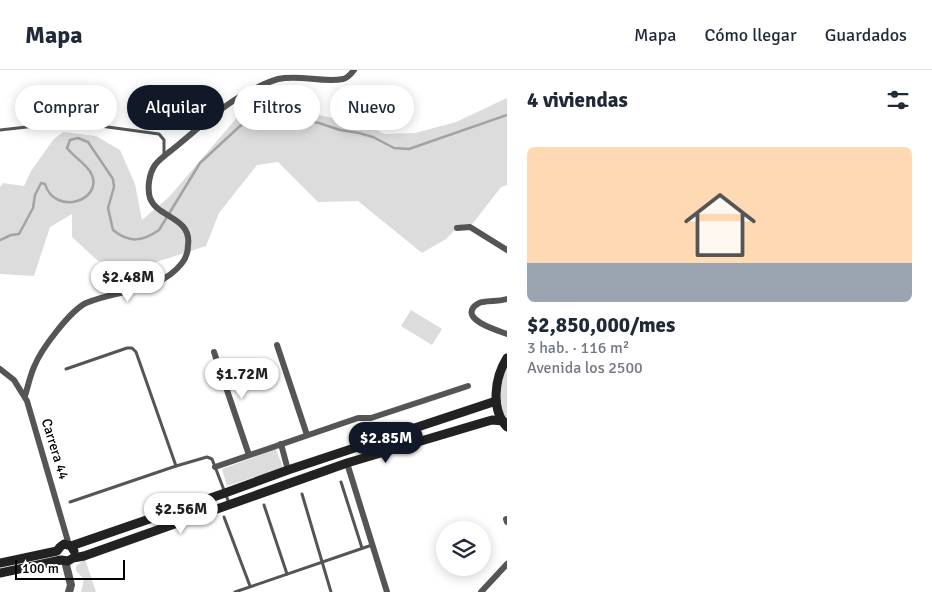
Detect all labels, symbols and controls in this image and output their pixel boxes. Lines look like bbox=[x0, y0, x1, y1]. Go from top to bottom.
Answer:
text: Mapa bbox=[25, 20, 83, 50]
text: Mapa bbox=[634, 24, 676, 46]
text: Cómo llegar bbox=[704, 24, 797, 46]
text: Guardados bbox=[825, 24, 907, 46]
chip: Comprar bbox=[15, 85, 117, 130]
chip: Alquilar bbox=[127, 85, 224, 130]
chip: Filtros bbox=[234, 85, 320, 130]
chip: Nuevo bbox=[330, 85, 414, 130]
icon: filters bbox=[884, 86, 912, 114]
text: 4 viviendas bbox=[527, 87, 628, 113]
icon: home bbox=[675, 180, 765, 270]
pin: $2.48M bbox=[87, 260, 169, 303]
text: $2.48M bbox=[102, 267, 154, 287]
text: $2,850,000/mes bbox=[527, 312, 675, 338]
text: 3 hab. · 116 m² bbox=[527, 338, 629, 358]
pin: $1.72M bbox=[201, 358, 283, 400]
text: Avenida los 2500 bbox=[527, 358, 643, 378]
text: $1.72M bbox=[216, 364, 268, 384]
street label: Carrera 44 bbox=[38, 416, 72, 482]
pin: $2.85M bbox=[345, 422, 427, 464]
text: $2.85M bbox=[360, 428, 412, 448]
pin: $2.56M bbox=[140, 492, 222, 535]
text: $2.56M bbox=[155, 499, 207, 519]
map controls bbox=[436, 521, 491, 576]
button: layers bbox=[436, 521, 491, 576]
scale bar bbox=[15, 557, 125, 580]
text: 100 m bbox=[22, 560, 59, 577]

